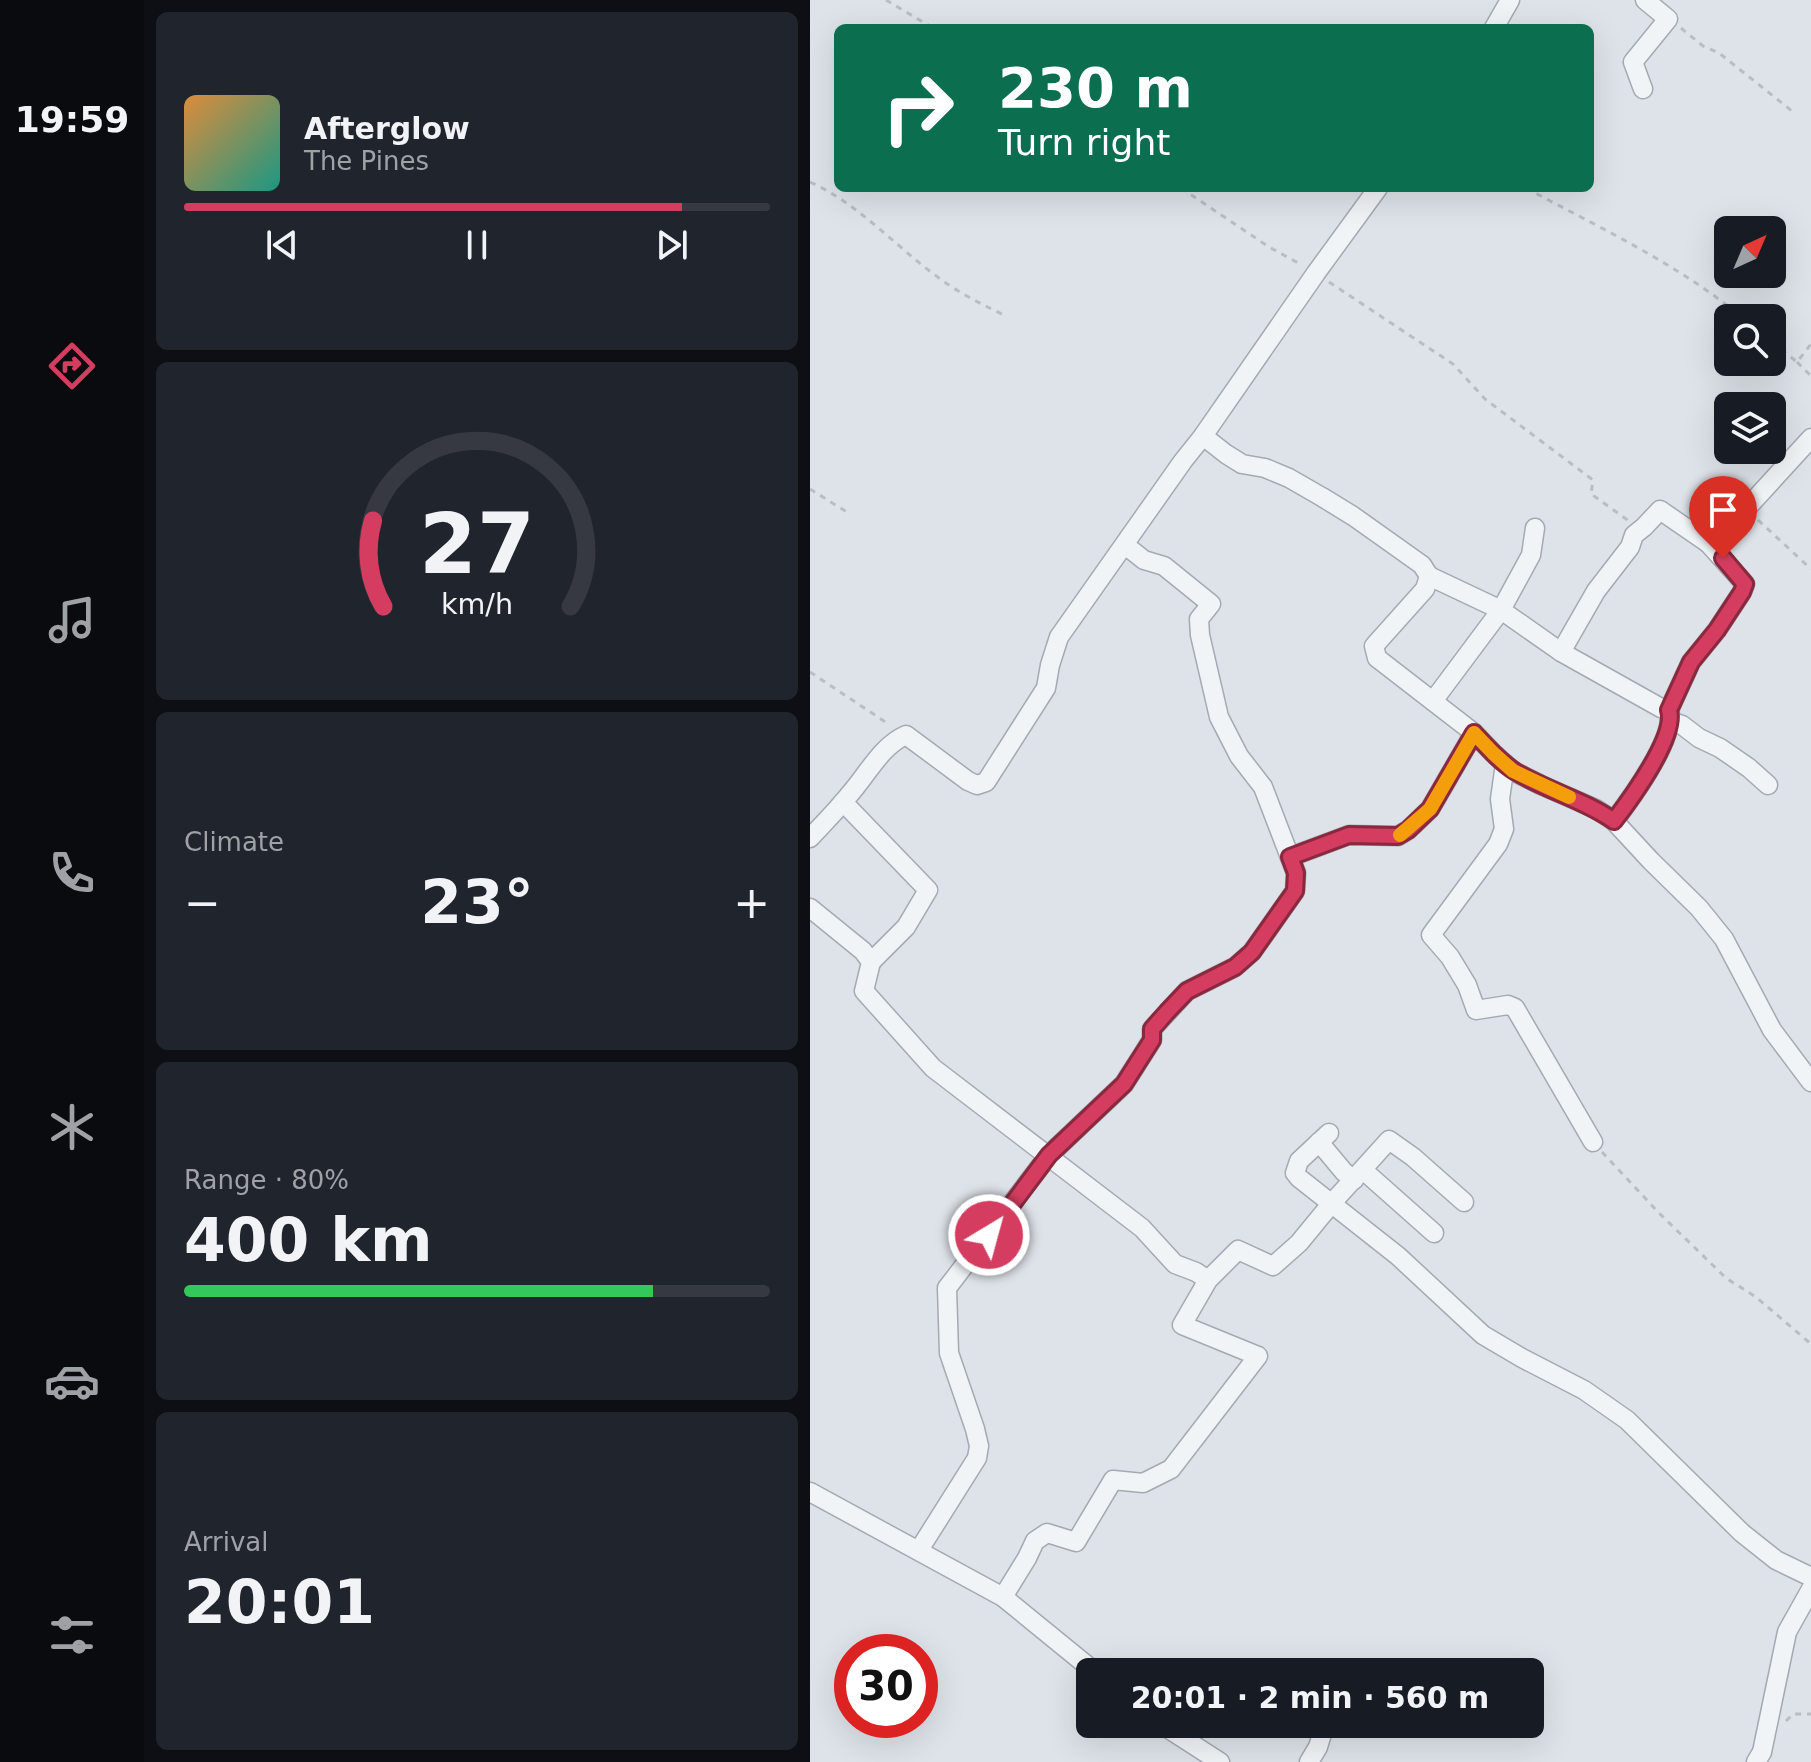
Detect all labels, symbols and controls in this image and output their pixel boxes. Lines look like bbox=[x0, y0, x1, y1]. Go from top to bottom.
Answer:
text: 230 m bbox=[998, 55, 1193, 120]
icon: right bbox=[866, 56, 970, 160]
text: 19:59 bbox=[15, 99, 129, 140]
text: Afterglow bbox=[304, 111, 470, 146]
text: Turn right bbox=[998, 122, 1170, 163]
text: The Pines bbox=[304, 146, 429, 176]
north arrow bbox=[1714, 216, 1786, 288]
map controls bbox=[1714, 216, 1786, 464]
icon: previous bbox=[260, 223, 304, 267]
icon: pause bbox=[455, 223, 499, 267]
icon: next bbox=[650, 223, 694, 267]
button: search bbox=[1714, 304, 1786, 376]
icon: directions bbox=[44, 338, 100, 394]
button: layers bbox=[1714, 392, 1786, 464]
pin bbox=[1689, 476, 1757, 558]
icon: arrive bbox=[1701, 488, 1745, 532]
text: 27 bbox=[419, 496, 535, 593]
text: km/h bbox=[441, 587, 513, 621]
icon: music bbox=[44, 592, 100, 648]
text: Climate bbox=[184, 827, 284, 857]
icon: phone bbox=[44, 845, 100, 901]
text: 23° bbox=[420, 867, 534, 937]
text: − bbox=[184, 877, 221, 928]
text: + bbox=[733, 877, 770, 928]
icon: climate bbox=[44, 1099, 100, 1155]
text: Range · 80% bbox=[184, 1165, 349, 1195]
position arrow bbox=[947, 1193, 1031, 1277]
text: 400 km bbox=[184, 1205, 433, 1275]
icon: car bbox=[44, 1353, 100, 1409]
text: Arrival bbox=[184, 1527, 268, 1557]
text: 20:01 bbox=[184, 1567, 375, 1637]
icon: filters bbox=[44, 1607, 100, 1663]
speed limit sign: 30 bbox=[834, 1634, 938, 1738]
text: 20:01 · 2 min · 560 m bbox=[1131, 1680, 1489, 1715]

